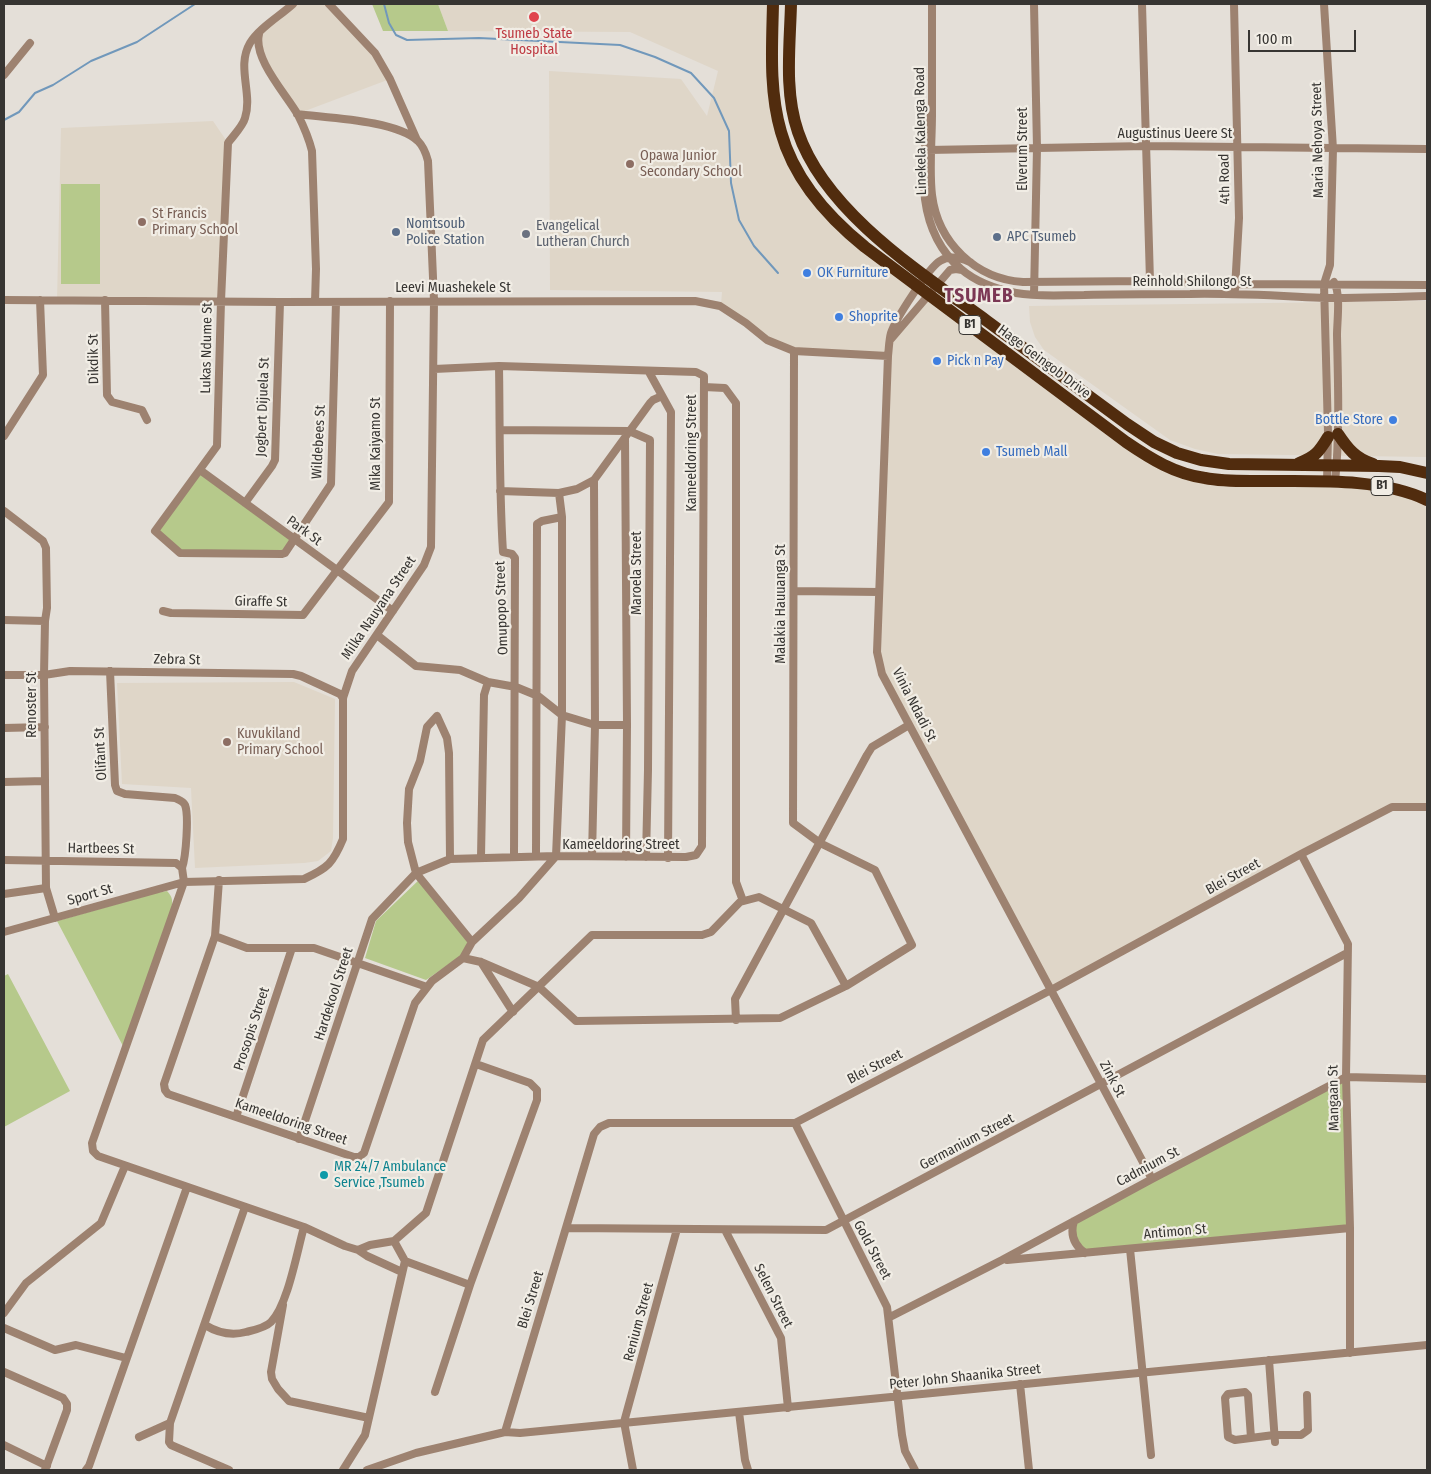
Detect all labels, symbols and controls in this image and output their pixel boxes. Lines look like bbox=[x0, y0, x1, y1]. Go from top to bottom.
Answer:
marker: Tsumeb State Hospital bbox=[527, 10, 541, 24]
scale bar bbox=[1251, 20, 1358, 52]
place label: Tsumeb State Hospital bbox=[495, 26, 573, 58]
text: 100 m bbox=[1256, 30, 1293, 48]
street label: Linekela Kalenga Road bbox=[911, 67, 931, 195]
street label: Maria Nehoya Street bbox=[1309, 82, 1327, 198]
street label: Elverum Street bbox=[1015, 107, 1031, 191]
street label: Augustinus Ueere St bbox=[1118, 126, 1232, 142]
place label: Opawa Junior Secondary School bbox=[640, 148, 742, 180]
street label: 4th Road bbox=[1216, 153, 1234, 205]
marker: Opawa Junior Secondary School bbox=[624, 158, 636, 170]
place label: St Francis Primary School bbox=[152, 206, 238, 238]
marker: St Francis Primary School bbox=[136, 216, 148, 228]
place label: Nomtsoub Police Station bbox=[406, 216, 485, 248]
place label: Evangelical Lutheran Church bbox=[536, 218, 630, 250]
marker: Nomtsoub Police Station bbox=[390, 226, 402, 238]
marker: Evangelical Lutheran Church bbox=[520, 228, 532, 240]
place label: APC Tsumeb bbox=[1007, 229, 1076, 245]
marker: APC Tsumeb bbox=[991, 231, 1003, 243]
place label: OK Furniture bbox=[817, 265, 889, 281]
marker: OK Furniture bbox=[801, 267, 813, 279]
street label: Reinhold Shilongo St bbox=[1132, 274, 1252, 290]
street label: Leevi Muashekele St bbox=[395, 280, 511, 296]
district label: TSUMEB bbox=[944, 286, 1014, 308]
street label: Lukas Ndume St bbox=[198, 302, 216, 394]
place label: Shoprite bbox=[849, 309, 898, 325]
marker: Shoprite bbox=[833, 311, 845, 323]
road number: B1 bbox=[959, 316, 981, 334]
street label: Hage Geingob Drive bbox=[994, 322, 1094, 402]
street label: Dikdik St bbox=[85, 334, 103, 384]
place label: Pick n Pay bbox=[947, 353, 1004, 369]
marker: Pick n Pay bbox=[931, 355, 943, 367]
street label: Jogbert Dijuela St bbox=[253, 357, 273, 457]
street label: Kameeldoring Street bbox=[684, 394, 700, 512]
street label: Mika Kaiyamo St bbox=[368, 397, 384, 491]
street label: Wildebees St bbox=[309, 405, 329, 479]
place label: Bottle Store bbox=[1315, 412, 1383, 428]
marker: Bottle Store bbox=[1387, 414, 1399, 426]
place label: Tsumeb Mall bbox=[996, 444, 1068, 460]
marker: Tsumeb Mall bbox=[980, 446, 992, 458]
road number: B1 bbox=[1371, 476, 1393, 496]
street label: Park St bbox=[283, 513, 325, 549]
street label: Maroela Street bbox=[629, 531, 645, 615]
street label: Malakia Hauuanga St bbox=[773, 544, 789, 664]
street label: Milka Nauyana Street bbox=[338, 553, 420, 663]
street label: Omupopo Street bbox=[492, 561, 512, 655]
street label: Giraffe St bbox=[234, 593, 288, 611]
street label: Zebra St bbox=[153, 651, 201, 669]
street label: Vinia Ndadi St bbox=[888, 665, 940, 745]
street label: Renoster St bbox=[24, 672, 40, 738]
place label: Kuvukiland Primary School bbox=[237, 726, 323, 759]
street label: Olifant St bbox=[91, 727, 111, 781]
marker: Kuvukiland Primary School bbox=[221, 736, 233, 748]
street label: Kameeldoring Street bbox=[562, 837, 680, 853]
street label: Hartbees St bbox=[67, 840, 135, 858]
street label: Blei Street bbox=[1203, 855, 1263, 899]
street label: Sport St bbox=[66, 881, 114, 909]
street label: Hardekool Street bbox=[311, 945, 357, 1043]
street label: Prosopis Street bbox=[231, 985, 273, 1073]
street label: Blei Street bbox=[845, 1046, 905, 1088]
street label: Zink St bbox=[1095, 1058, 1129, 1100]
street label: Mangaan St bbox=[1325, 1065, 1343, 1131]
street label: Kameeldoring Street bbox=[233, 1095, 349, 1149]
street label: Germanium Street bbox=[917, 1110, 1017, 1174]
street label: Cadmium St bbox=[1114, 1143, 1182, 1191]
place label: MR 24/7 Ambulance Service ,Tsumeb bbox=[334, 1159, 446, 1192]
marker: MR 24/7 Ambulance Service ,Tsumeb bbox=[318, 1169, 330, 1181]
street label: Gold Street bbox=[850, 1218, 894, 1282]
street label: Antimon St bbox=[1143, 1221, 1207, 1243]
street label: Selen Street bbox=[750, 1261, 796, 1331]
street label: Blei Street bbox=[514, 1269, 548, 1331]
street label: Renium Street bbox=[620, 1281, 658, 1363]
street label: Peter John Shaanika Street bbox=[888, 1361, 1042, 1393]

